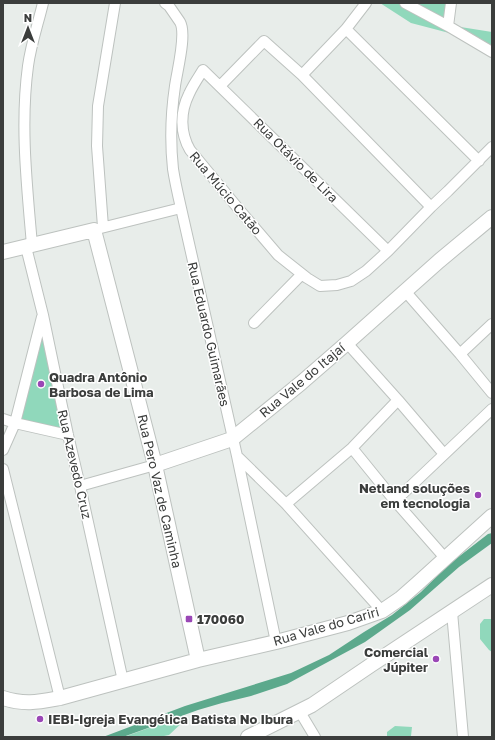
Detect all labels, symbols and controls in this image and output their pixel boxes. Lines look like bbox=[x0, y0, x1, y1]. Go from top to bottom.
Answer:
north arrow bbox=[8, 8, 48, 48]
text: N bbox=[24, 11, 32, 24]
street label: Rua Otávio de Lira bbox=[250, 114, 342, 206]
street label: Rua Múcio Catão bbox=[186, 148, 266, 238]
street label: Rua Eduardo Guimarães bbox=[185, 260, 233, 408]
street label: Rua Vale do Itajaí bbox=[256, 338, 349, 421]
place label: Quadra Antônio Barbosa de Lima bbox=[49, 369, 154, 400]
marker: Quadra Antônio Barbosa de Lima bbox=[36, 379, 46, 389]
street label: Rua Azevedo Cruz bbox=[55, 408, 95, 521]
street label: Rua Pero Vaz de Caminha bbox=[135, 413, 185, 569]
place label: Netland soluções em tecnologia bbox=[359, 480, 470, 511]
marker: Netland soluções em tecnologia bbox=[473, 490, 483, 500]
street label: Rua Vale do Cariri bbox=[271, 603, 381, 649]
place label: 170060 bbox=[197, 611, 244, 627]
marker: 170060 bbox=[184, 614, 194, 624]
place label: Comercial Júpiter bbox=[364, 644, 429, 675]
marker: Comercial Júpiter bbox=[431, 654, 441, 664]
place label: IEBI-Igreja Evangélica Batista No Ibura bbox=[48, 711, 294, 727]
marker: IEBI-Igreja Evangélica Batista No Ibura bbox=[35, 714, 45, 724]

